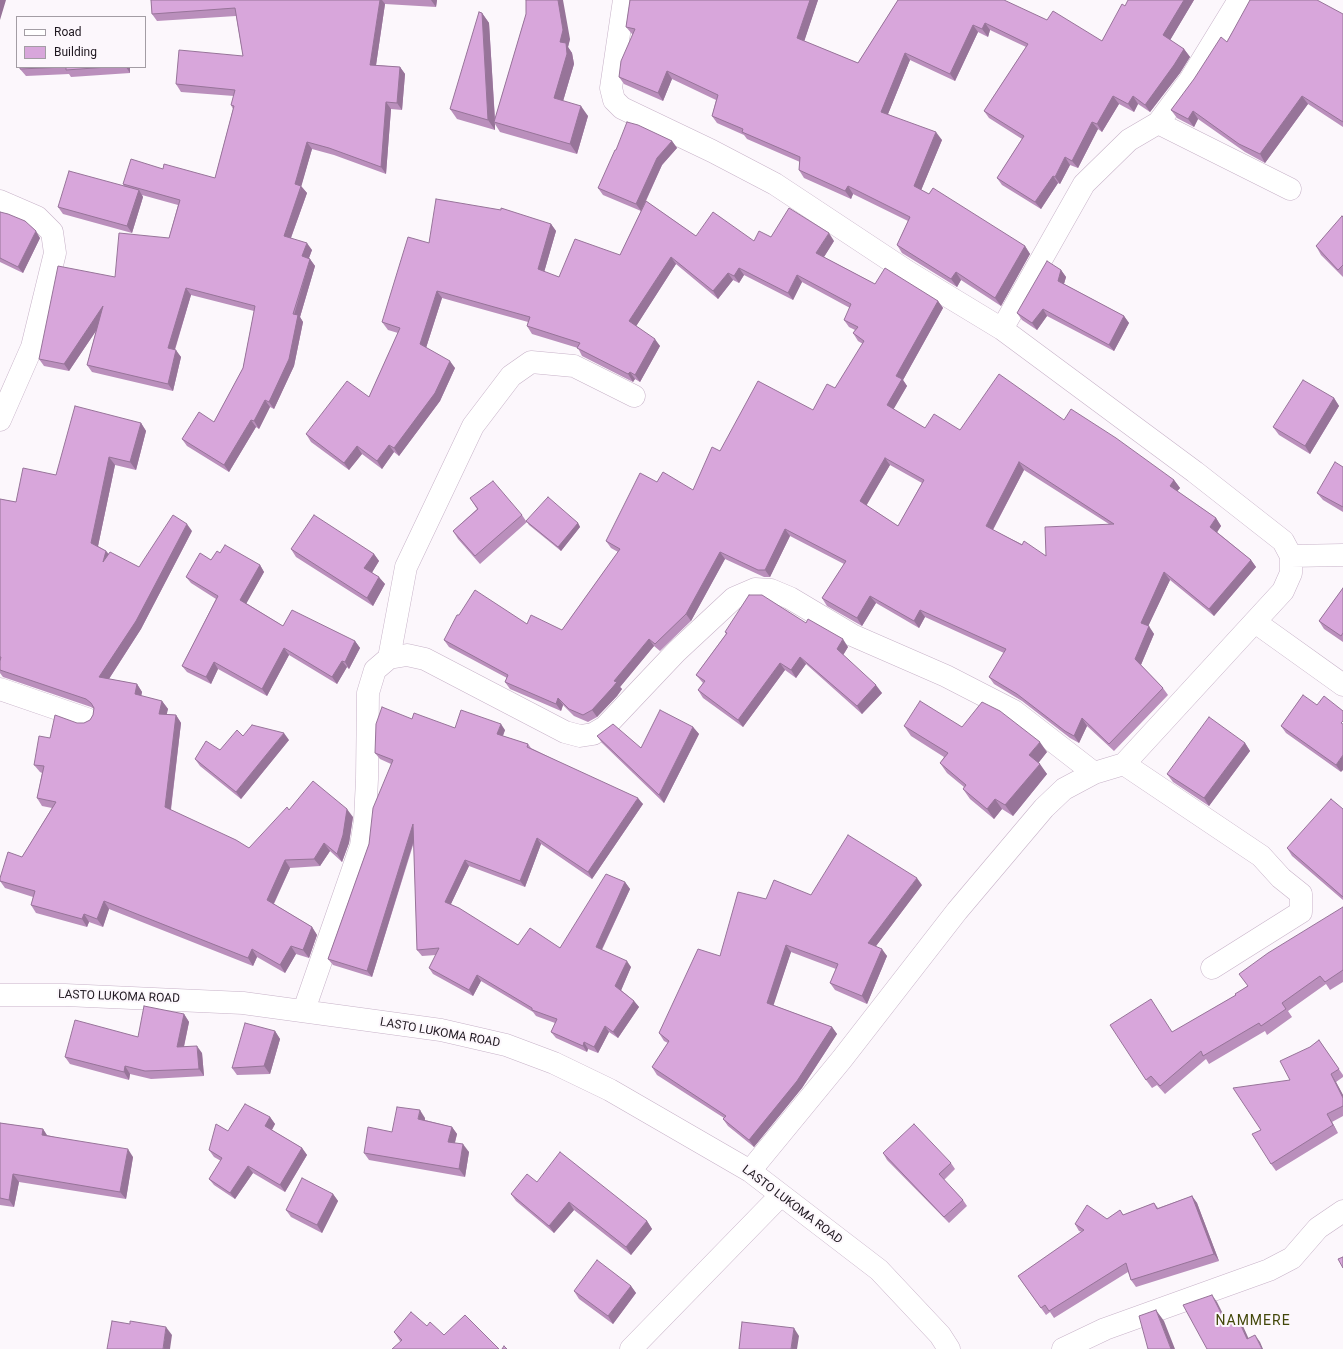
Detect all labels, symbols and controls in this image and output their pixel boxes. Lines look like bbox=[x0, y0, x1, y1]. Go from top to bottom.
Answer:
legend bbox=[16, 16, 146, 68]
text: Road bbox=[54, 25, 82, 39]
text: Building bbox=[54, 45, 97, 59]
street label: LASTO LUKOMA ROAD bbox=[58, 988, 180, 1006]
street label: LASTO LUKOMA ROAD bbox=[379, 1015, 501, 1051]
street label: LASTO LUKOMA ROAD bbox=[739, 1163, 845, 1247]
district label: NAMMERE bbox=[1215, 1313, 1291, 1329]

